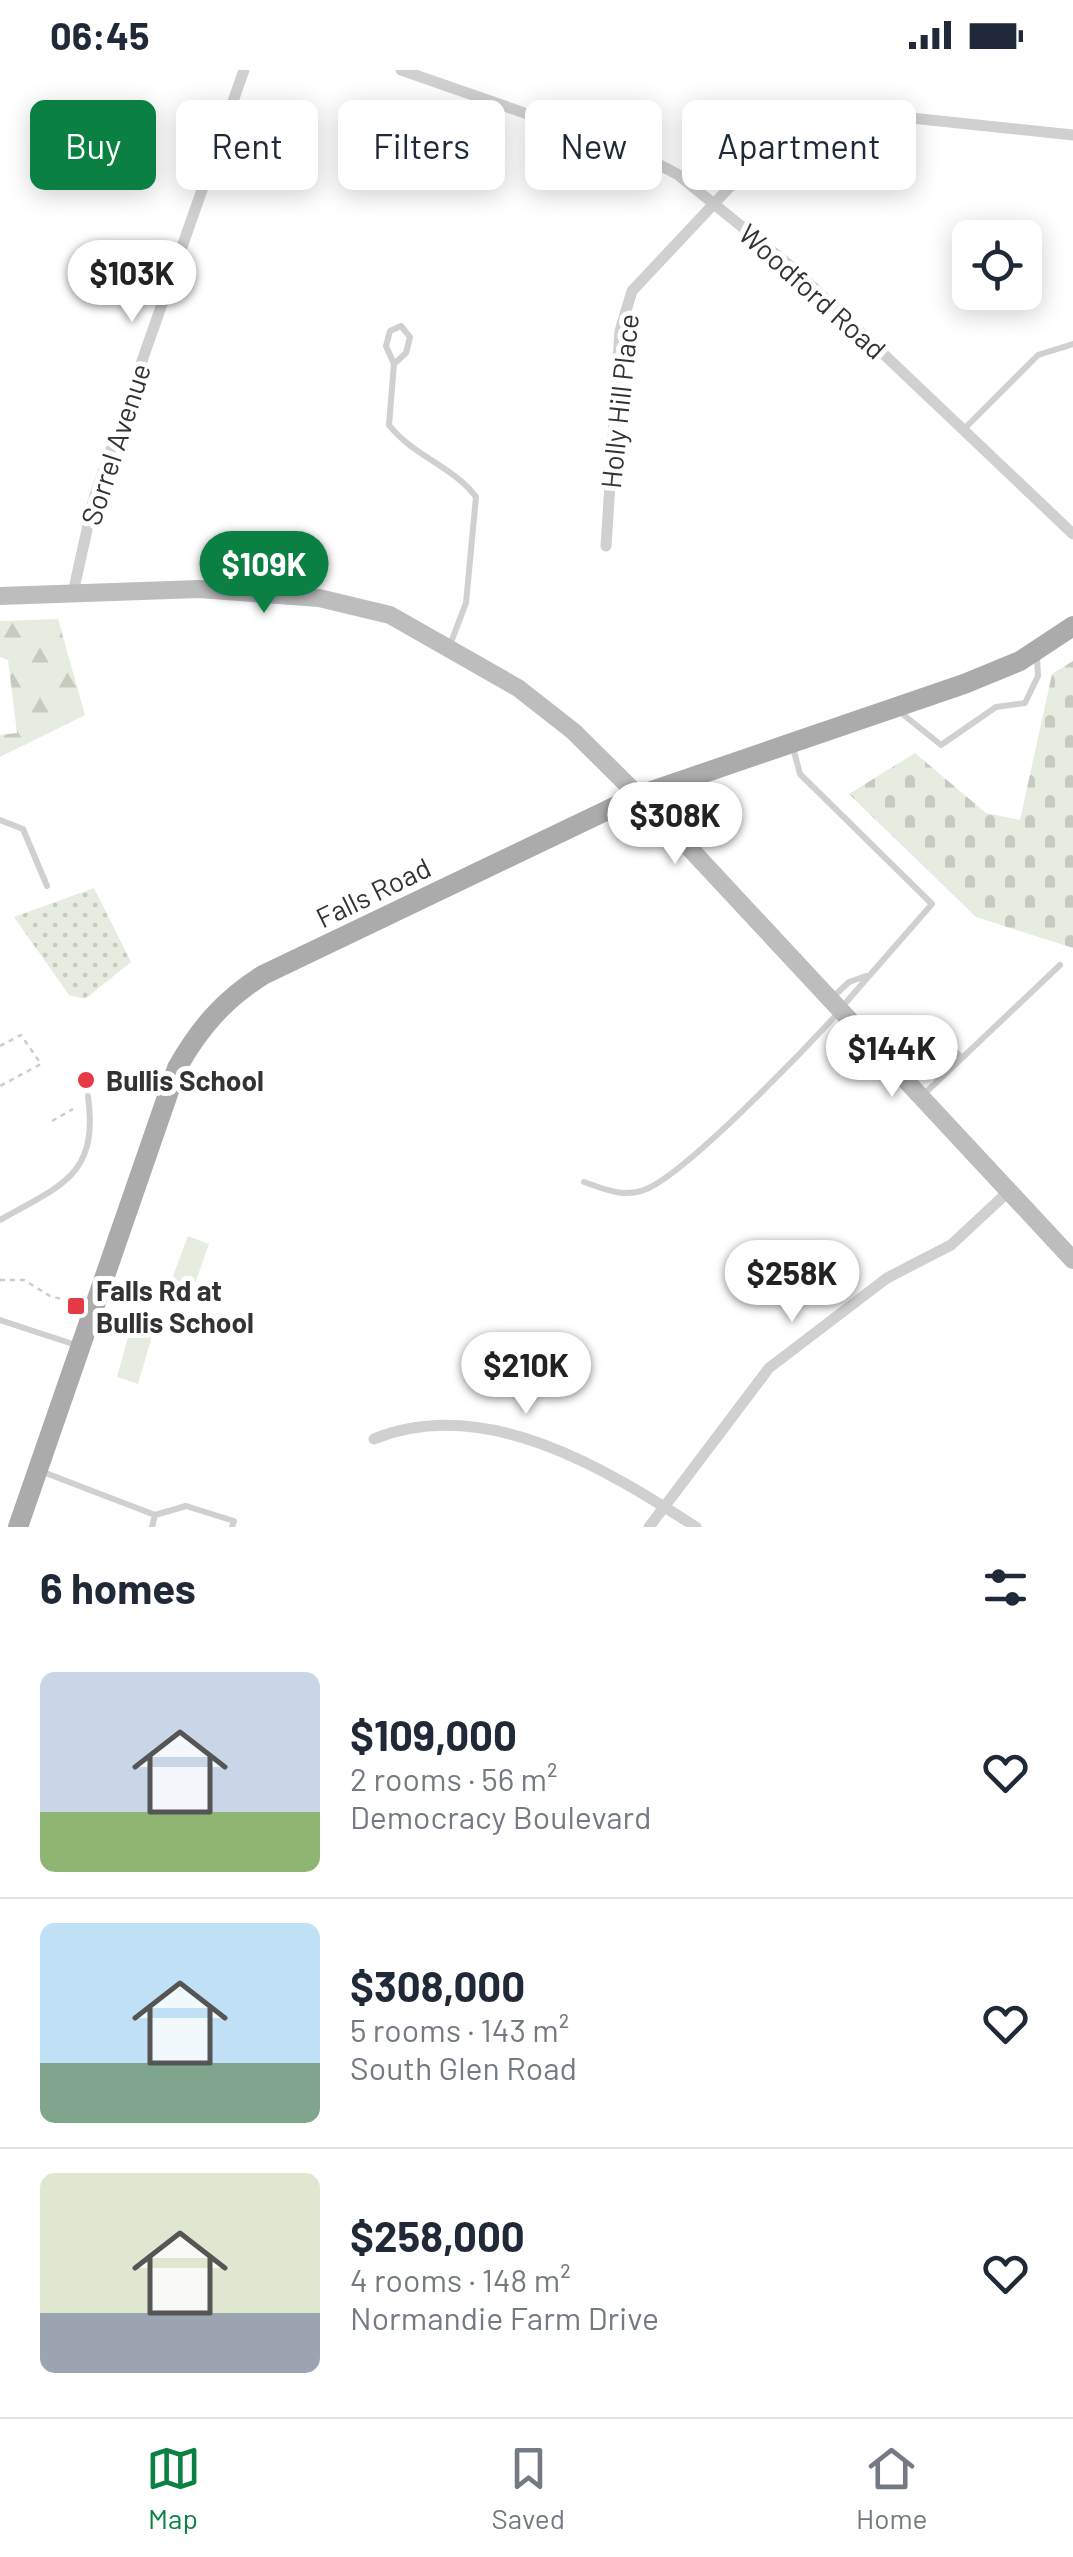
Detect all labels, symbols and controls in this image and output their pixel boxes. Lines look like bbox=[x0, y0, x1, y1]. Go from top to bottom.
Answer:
text: 06:45 bbox=[50, 12, 149, 58]
chip: Buy bbox=[30, 100, 156, 190]
chip: Rent bbox=[176, 100, 318, 190]
chip: Filters bbox=[338, 100, 505, 190]
chip: New bbox=[525, 100, 662, 190]
chip: Apartment bbox=[682, 100, 916, 190]
street label: Woodford Road bbox=[733, 216, 893, 366]
map controls bbox=[952, 220, 1042, 310]
button: locate bbox=[952, 220, 1042, 310]
pin: $103K bbox=[62, 240, 202, 325]
text: $103K bbox=[89, 253, 175, 291]
street label: Holly Hill Place bbox=[593, 312, 645, 490]
street label: Sorrel Avenue bbox=[73, 359, 157, 529]
pin: $109K bbox=[194, 531, 334, 616]
text: $109K bbox=[222, 544, 306, 582]
pin: $308K bbox=[605, 782, 745, 867]
text: $308K bbox=[629, 795, 721, 833]
street label: Falls Road bbox=[310, 850, 436, 934]
pin: $144K bbox=[822, 1015, 962, 1100]
text: $144K bbox=[848, 1028, 936, 1066]
place label: Bullis School bbox=[106, 1063, 264, 1097]
marker: Bullis School bbox=[75, 1069, 97, 1091]
pin: $258K bbox=[722, 1240, 862, 1325]
text: $258K bbox=[747, 1253, 837, 1291]
place label: Falls Rd at Bullis School bbox=[96, 1273, 254, 1339]
marker: Falls Rd at Bullis School bbox=[65, 1295, 87, 1317]
pin: $210K bbox=[456, 1332, 596, 1417]
text: $210K bbox=[483, 1345, 569, 1383]
icon: filters bbox=[978, 1560, 1033, 1615]
text: 6 homes bbox=[40, 1562, 196, 1612]
text: $109,000 bbox=[350, 1709, 517, 1759]
icon: home bbox=[120, 1712, 240, 1832]
icon: heart bbox=[978, 1745, 1033, 1800]
text: 2 rooms · 56 m² bbox=[350, 1759, 558, 1797]
text: Democracy Boulevard bbox=[350, 1797, 652, 1835]
text: $308,000 bbox=[350, 1960, 525, 2010]
icon: home bbox=[120, 1963, 240, 2083]
icon: heart bbox=[978, 1996, 1033, 2051]
text: 5 rooms · 143 m² bbox=[350, 2010, 569, 2048]
text: South Glen Road bbox=[350, 2048, 577, 2086]
text: $258,000 bbox=[350, 2210, 525, 2260]
icon: home bbox=[120, 2213, 240, 2333]
icon: heart bbox=[978, 2246, 1033, 2301]
text: 4 rooms · 148 m² bbox=[350, 2260, 571, 2298]
text: Normandie Farm Drive bbox=[350, 2298, 659, 2336]
tab: Map bbox=[146, 2441, 201, 2535]
tab: Saved bbox=[492, 2441, 565, 2535]
tab: Home bbox=[856, 2441, 927, 2535]

